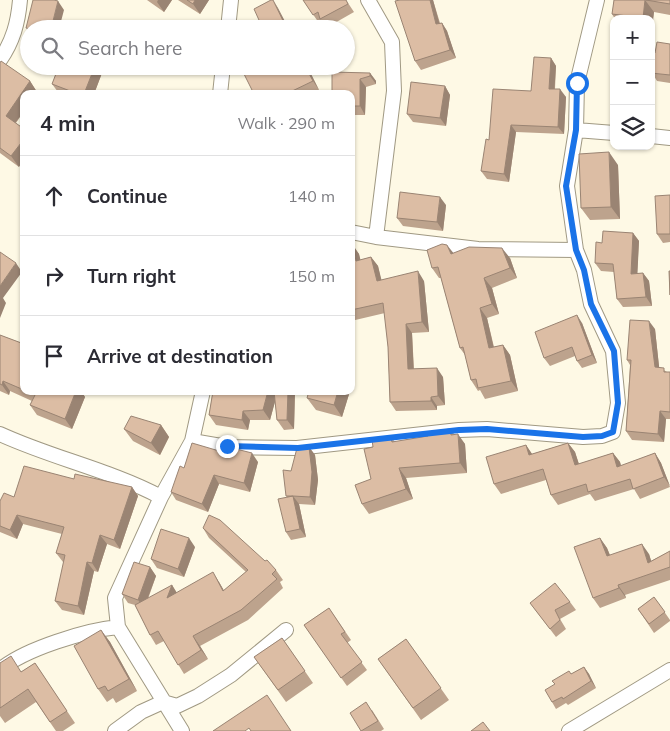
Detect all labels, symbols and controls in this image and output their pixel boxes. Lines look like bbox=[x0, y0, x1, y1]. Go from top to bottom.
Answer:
map controls bbox=[610, 15, 655, 150]
button: + bbox=[610, 15, 655, 60]
search box bbox=[20, 20, 355, 75]
icon: search bbox=[38, 34, 66, 62]
text: Search here bbox=[78, 36, 182, 60]
button: − bbox=[610, 60, 655, 105]
route start bbox=[566, 72, 589, 95]
button: layers bbox=[610, 105, 655, 150]
text: 4 min bbox=[40, 110, 95, 136]
text: Walk · 290 m bbox=[237, 113, 335, 133]
icon: ahead bbox=[40, 182, 68, 210]
text: Continue bbox=[87, 184, 167, 208]
text: 140 m bbox=[288, 186, 335, 206]
icon: right bbox=[40, 262, 68, 290]
text: Turn right bbox=[87, 264, 176, 288]
text: 150 m bbox=[288, 266, 335, 286]
icon: arrive bbox=[40, 342, 68, 370]
text: Arrive at destination bbox=[87, 344, 273, 368]
route end bbox=[216, 435, 239, 458]

